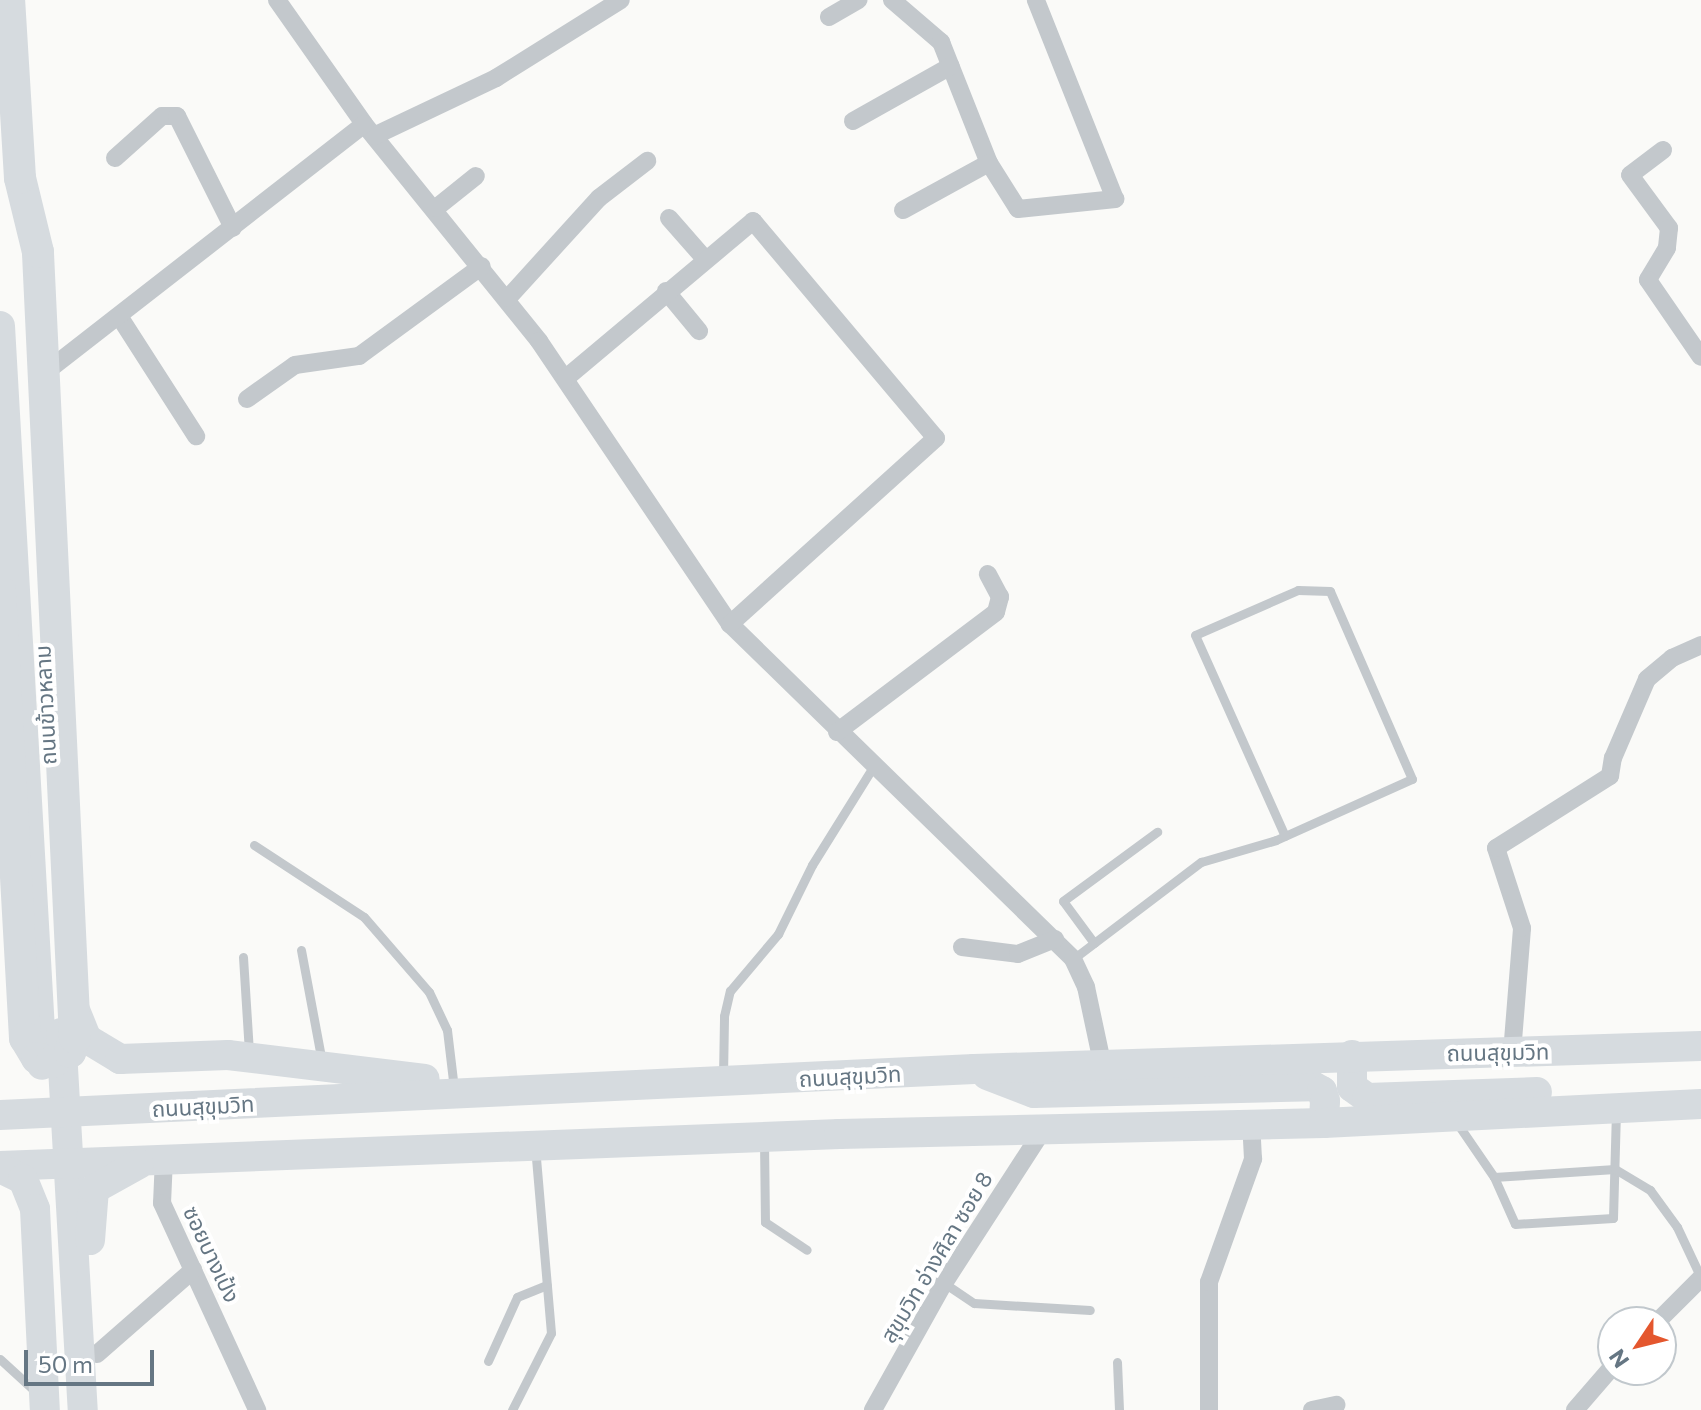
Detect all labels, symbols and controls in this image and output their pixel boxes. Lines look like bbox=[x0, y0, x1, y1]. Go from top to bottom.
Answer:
street label: ถนนข้าวหลาม bbox=[29, 644, 61, 766]
street label: ถนนสุขุมวิท bbox=[1446, 1038, 1550, 1066]
street label: ถนนสุขุมวิท bbox=[798, 1060, 902, 1092]
street label: ถนนสุขุมวิท bbox=[151, 1090, 255, 1122]
street label: สุขุมวิท อ่างศิลา ซอย 8 bbox=[874, 1167, 998, 1347]
street label: ซอยบางเป้ง bbox=[178, 1202, 246, 1306]
north arrow bbox=[1597, 1306, 1677, 1386]
scale bar bbox=[28, 1334, 158, 1384]
text: N bbox=[1603, 1344, 1634, 1373]
text: 50 m bbox=[38, 1349, 93, 1378]

